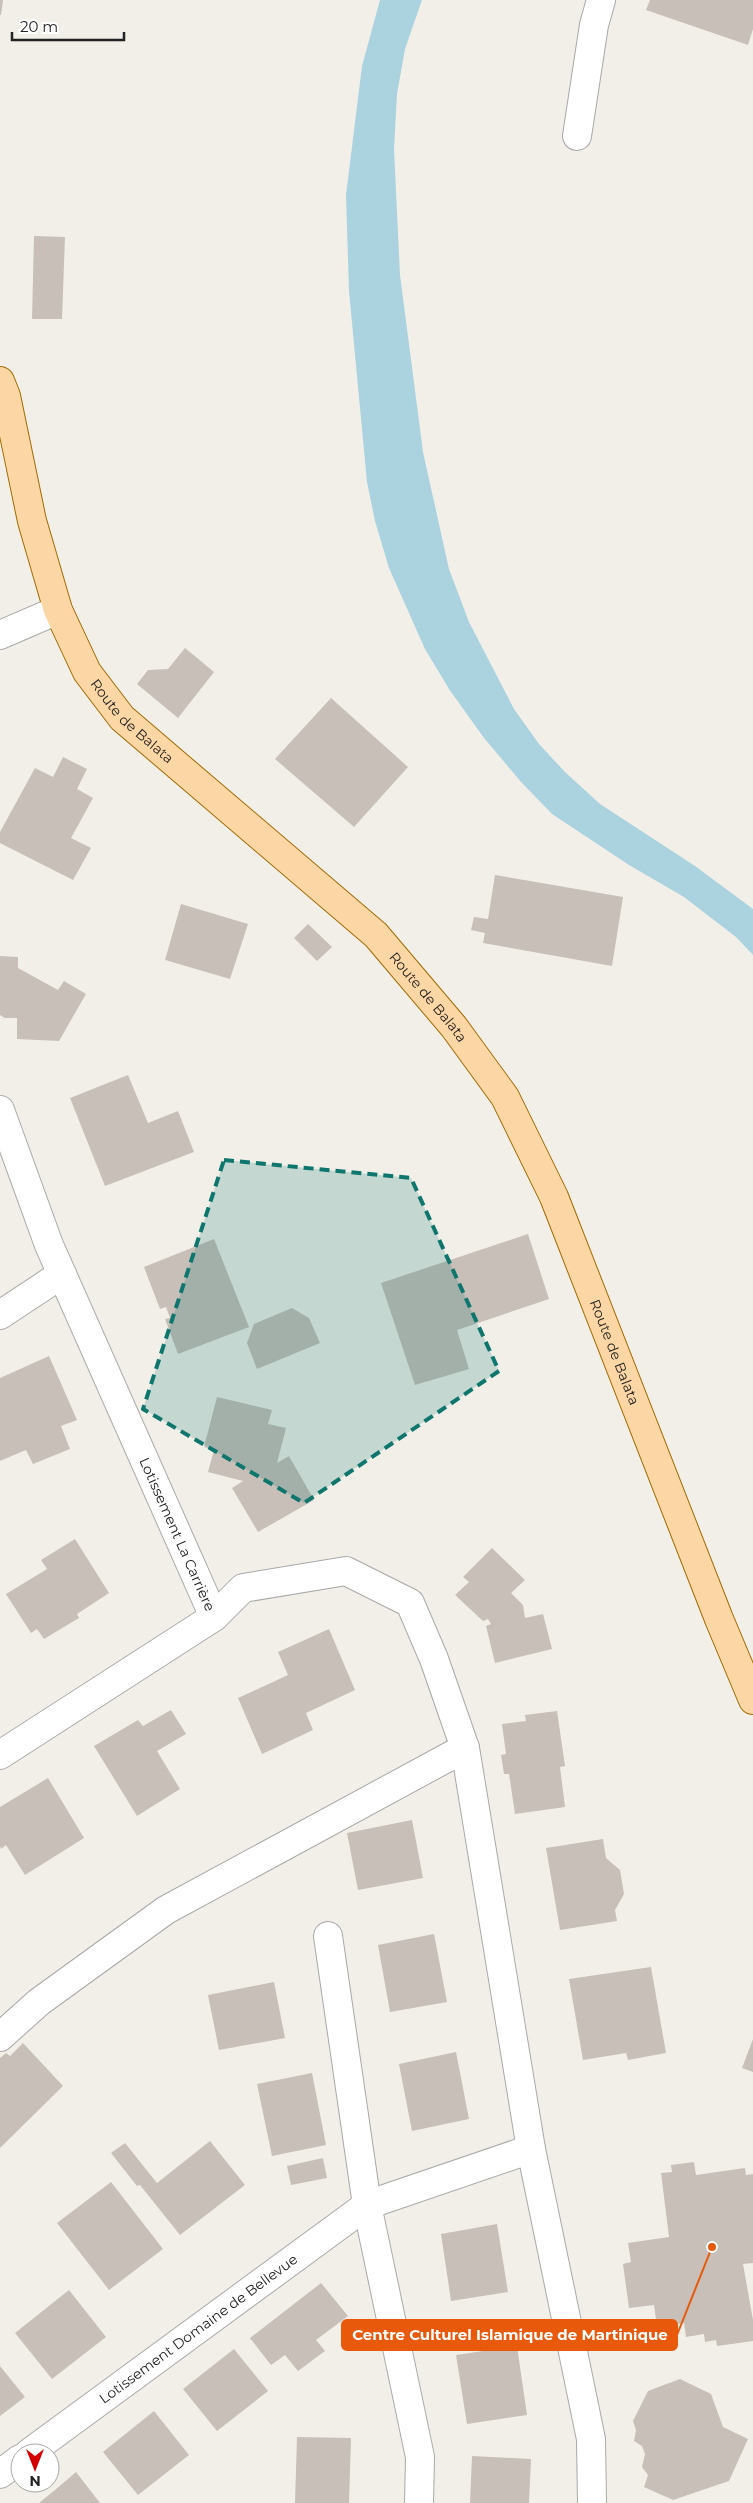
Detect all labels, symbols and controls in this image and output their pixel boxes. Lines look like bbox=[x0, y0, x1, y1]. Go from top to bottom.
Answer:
scale bar bbox=[12, 10, 125, 42]
text: 20 m bbox=[20, 17, 58, 36]
street label: Route de Balata bbox=[86, 675, 177, 767]
street label: Route de Balata bbox=[385, 948, 471, 1046]
street label: Route de Balata bbox=[586, 1297, 643, 1408]
street label: Lotissement La Carrière bbox=[135, 1455, 219, 1614]
street label: Lotissement Domaine de Bellevue bbox=[96, 2250, 301, 2407]
callout: Centre Culturel Islamique de Martinique bbox=[342, 2320, 677, 2350]
text: Centre Culturel Islamique de Martinique bbox=[352, 2325, 668, 2344]
north arrow bbox=[10, 2443, 60, 2493]
text: N bbox=[29, 2472, 41, 2490]

